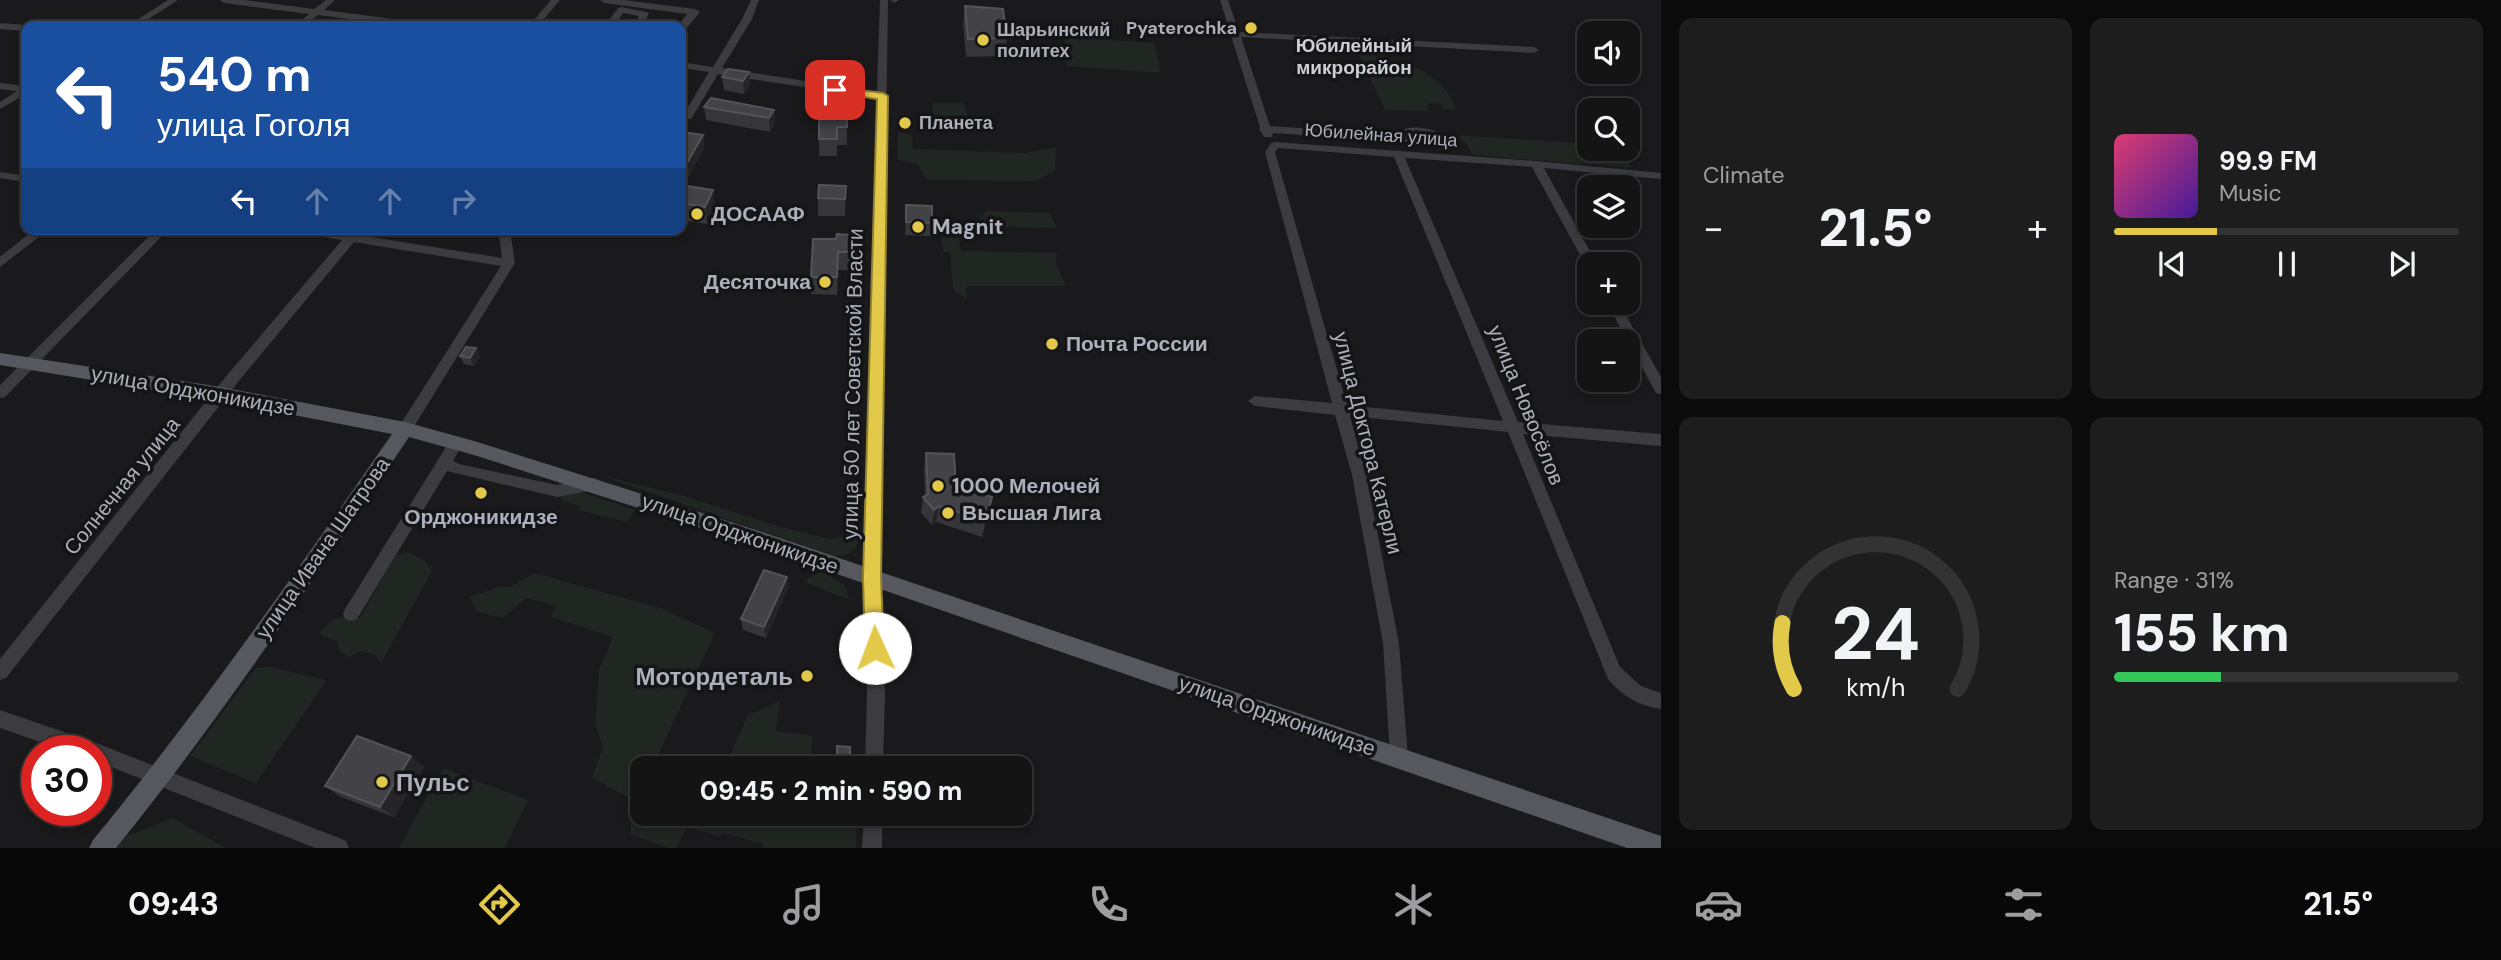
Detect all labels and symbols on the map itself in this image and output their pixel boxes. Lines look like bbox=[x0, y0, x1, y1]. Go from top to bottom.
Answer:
place label: Pyaterochka bbox=[1126, 16, 1237, 40]
place label: Шарьинский политех bbox=[997, 18, 1110, 63]
marker: Pyaterochka bbox=[1243, 20, 1259, 36]
marker: Шарьинский политех bbox=[975, 32, 991, 48]
district label: Юбилейный микрорайон bbox=[1296, 33, 1412, 80]
pin bbox=[805, 60, 865, 120]
place label: Планета bbox=[919, 111, 994, 135]
marker: Планета bbox=[897, 115, 913, 131]
street label: Юбилейная улица bbox=[1304, 118, 1459, 152]
place label: ДОСААФ bbox=[711, 200, 805, 228]
marker: ДОСААФ bbox=[689, 206, 705, 222]
place label: Magnit bbox=[932, 213, 1003, 241]
marker: Magnit bbox=[910, 219, 926, 235]
street label: улица 50 лет Советской Власти bbox=[836, 228, 870, 540]
place label: Десяточка bbox=[704, 268, 811, 296]
marker: Десяточка bbox=[817, 274, 833, 290]
street label: улица Новосёлов bbox=[1481, 321, 1571, 489]
street label: улица Доктора Катерли bbox=[1327, 329, 1409, 557]
place label: Почта России bbox=[1066, 330, 1208, 358]
marker: Почта России bbox=[1044, 336, 1060, 352]
street label: улица Орджоникидзе bbox=[89, 359, 297, 423]
street label: Солнечная улица bbox=[58, 411, 187, 561]
street label: улица Ивана Шатрова bbox=[250, 451, 397, 644]
place label: 1000 Мелочей bbox=[952, 472, 1100, 500]
marker: 1000 Мелочей bbox=[930, 478, 946, 494]
marker: Орджоникидзе bbox=[473, 485, 489, 501]
street label: улица Орджоникидзе bbox=[638, 487, 842, 581]
place label: Высшая Лига bbox=[962, 499, 1102, 527]
place label: Орджоникидзе bbox=[404, 503, 558, 531]
marker: Высшая Лига bbox=[940, 505, 956, 521]
position arrow bbox=[838, 611, 912, 685]
place label: Мотордеталь bbox=[635, 661, 793, 692]
marker: Мотордеталь bbox=[799, 668, 815, 684]
street label: улица Орджоникидзе bbox=[1175, 669, 1379, 763]
speed limit sign: 30 bbox=[21, 735, 112, 826]
place label: Пульс bbox=[396, 767, 470, 798]
marker: Пульс bbox=[374, 774, 390, 790]

